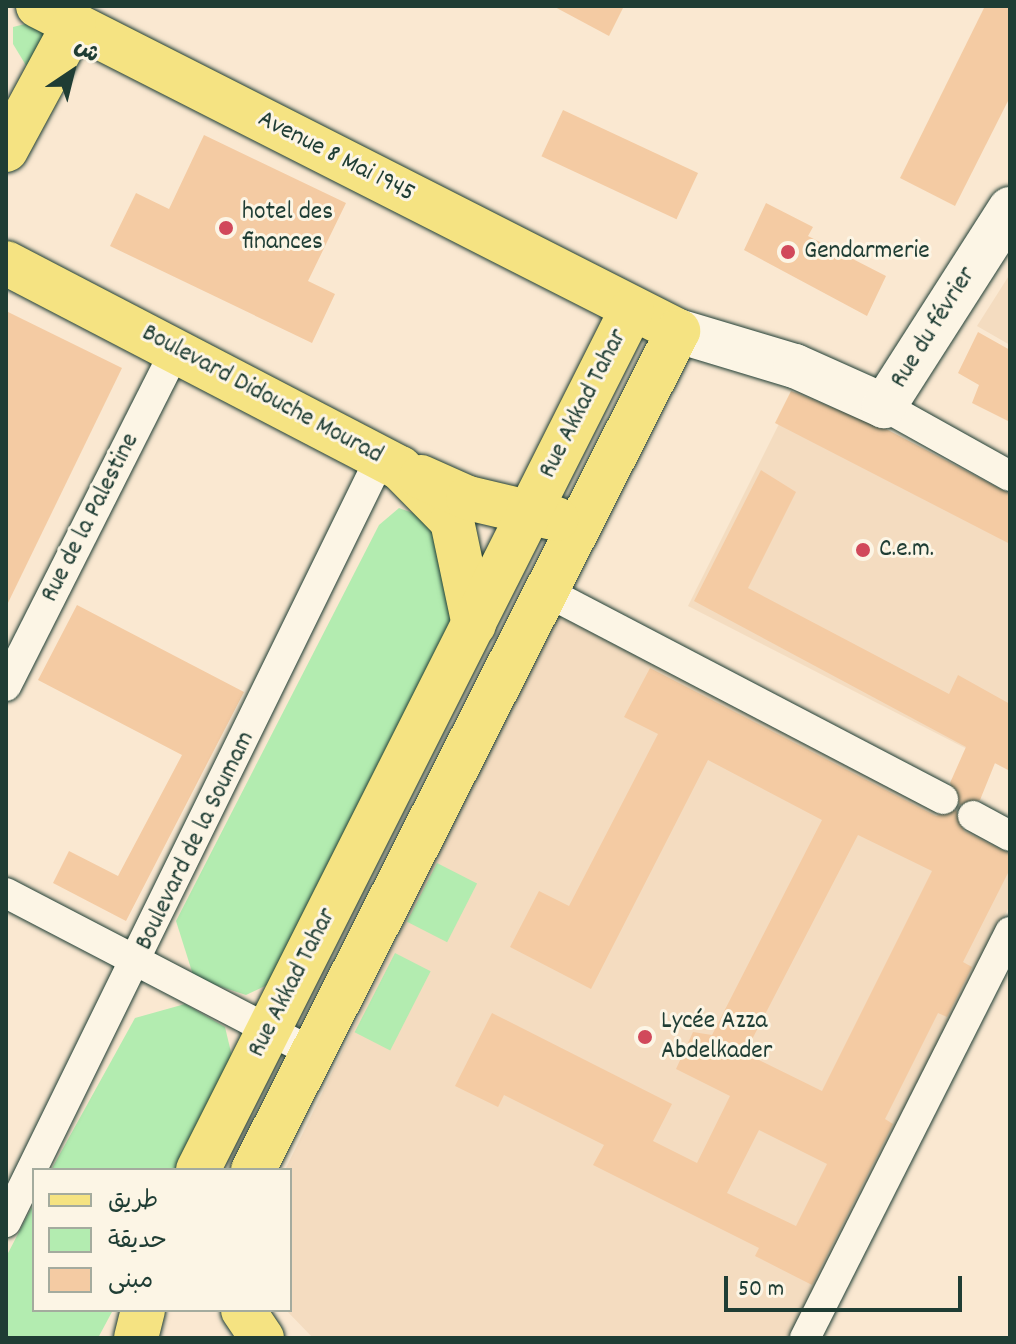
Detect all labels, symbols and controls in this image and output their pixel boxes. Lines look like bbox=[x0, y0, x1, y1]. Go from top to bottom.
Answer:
north arrow bbox=[32, 32, 112, 112]
text: ش bbox=[67, 32, 105, 72]
street label: Avenue 8 Mai 1945 bbox=[252, 104, 420, 210]
place label: hotel des finances bbox=[242, 197, 333, 258]
marker: hotel des finances bbox=[217, 219, 235, 237]
place label: Gendarmerie bbox=[804, 236, 930, 268]
marker: Gendarmerie bbox=[779, 243, 797, 261]
street label: Rue du février bbox=[884, 262, 984, 394]
street label: Boulevard Didouche Mourad bbox=[136, 318, 388, 472]
street label: Rue Akkad Tahar bbox=[533, 324, 635, 484]
street label: Rue de la Palestine bbox=[35, 428, 147, 608]
place label: C.e.m. bbox=[879, 534, 934, 566]
marker: C.e.m. bbox=[854, 541, 872, 559]
street label: Boulevard de la Soumam bbox=[129, 726, 263, 956]
street label: Rue Akkad Tahar bbox=[242, 903, 344, 1063]
place label: Lycée Azza Abdelkader bbox=[661, 1006, 772, 1068]
marker: Lycée Azza Abdelkader bbox=[636, 1028, 654, 1046]
legend bbox=[32, 1168, 292, 1312]
text: طريق bbox=[108, 1185, 158, 1219]
text: حديقة bbox=[108, 1225, 167, 1259]
scale bar bbox=[728, 1260, 966, 1310]
text: مبنى bbox=[108, 1265, 153, 1299]
text: 50 m bbox=[738, 1273, 784, 1307]

